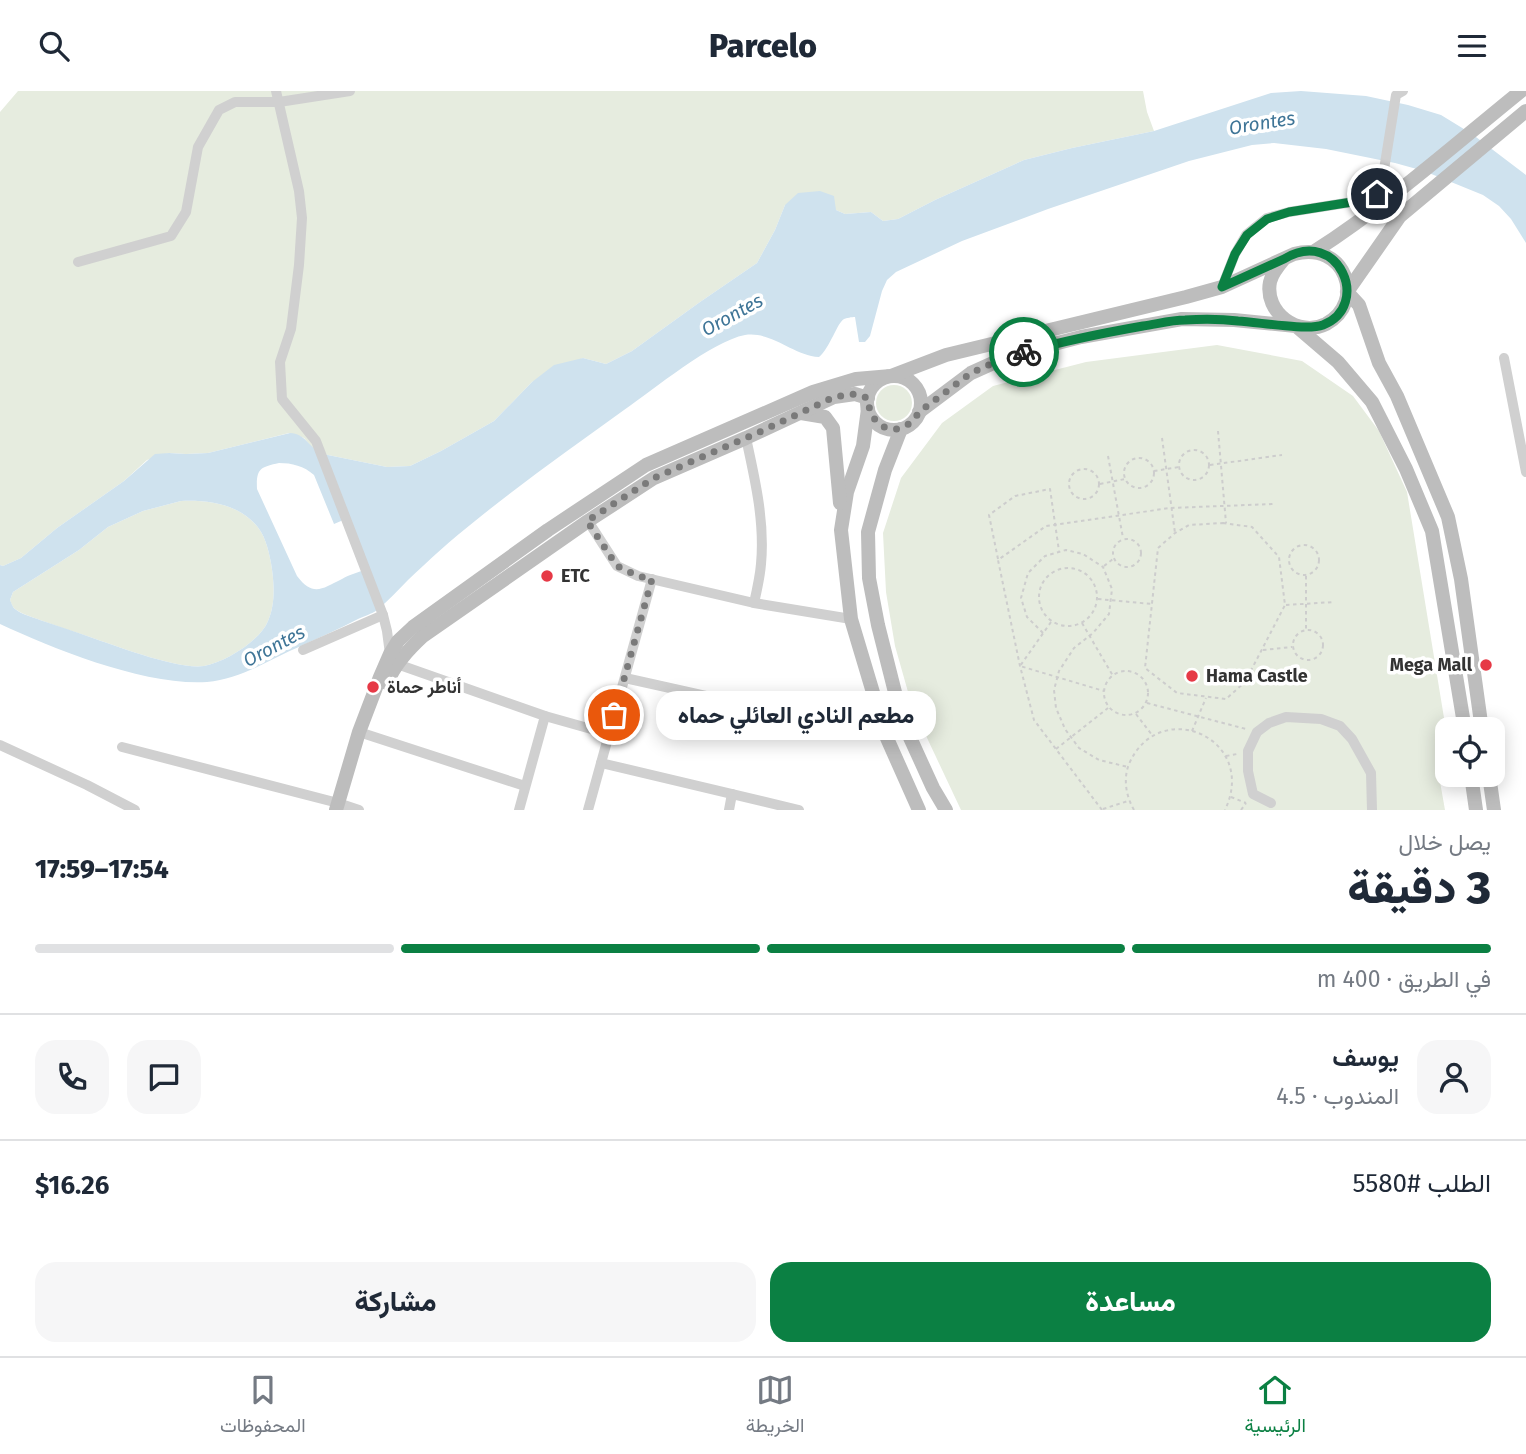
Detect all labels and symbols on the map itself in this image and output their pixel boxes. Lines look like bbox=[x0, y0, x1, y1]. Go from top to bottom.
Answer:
water label: Orontes bbox=[1227, 106, 1297, 140]
pin bbox=[1347, 164, 1407, 224]
water label: Orontes bbox=[697, 289, 767, 341]
courier bbox=[989, 317, 1059, 387]
place label: ETC bbox=[561, 565, 591, 587]
marker: ETC bbox=[539, 568, 555, 584]
water label: Orontes bbox=[239, 620, 309, 672]
place label: Mega Mall bbox=[1390, 654, 1473, 676]
marker: Mega Mall bbox=[1478, 657, 1494, 673]
place label: Hama Castle bbox=[1206, 665, 1308, 687]
marker: Hama Castle bbox=[1184, 668, 1200, 684]
place label: أناطر حماة bbox=[387, 676, 462, 698]
marker: أناطر حماة bbox=[365, 679, 381, 695]
pin bbox=[584, 685, 644, 745]
callout: مطعم النادي العائلي حماه bbox=[656, 691, 936, 739]

